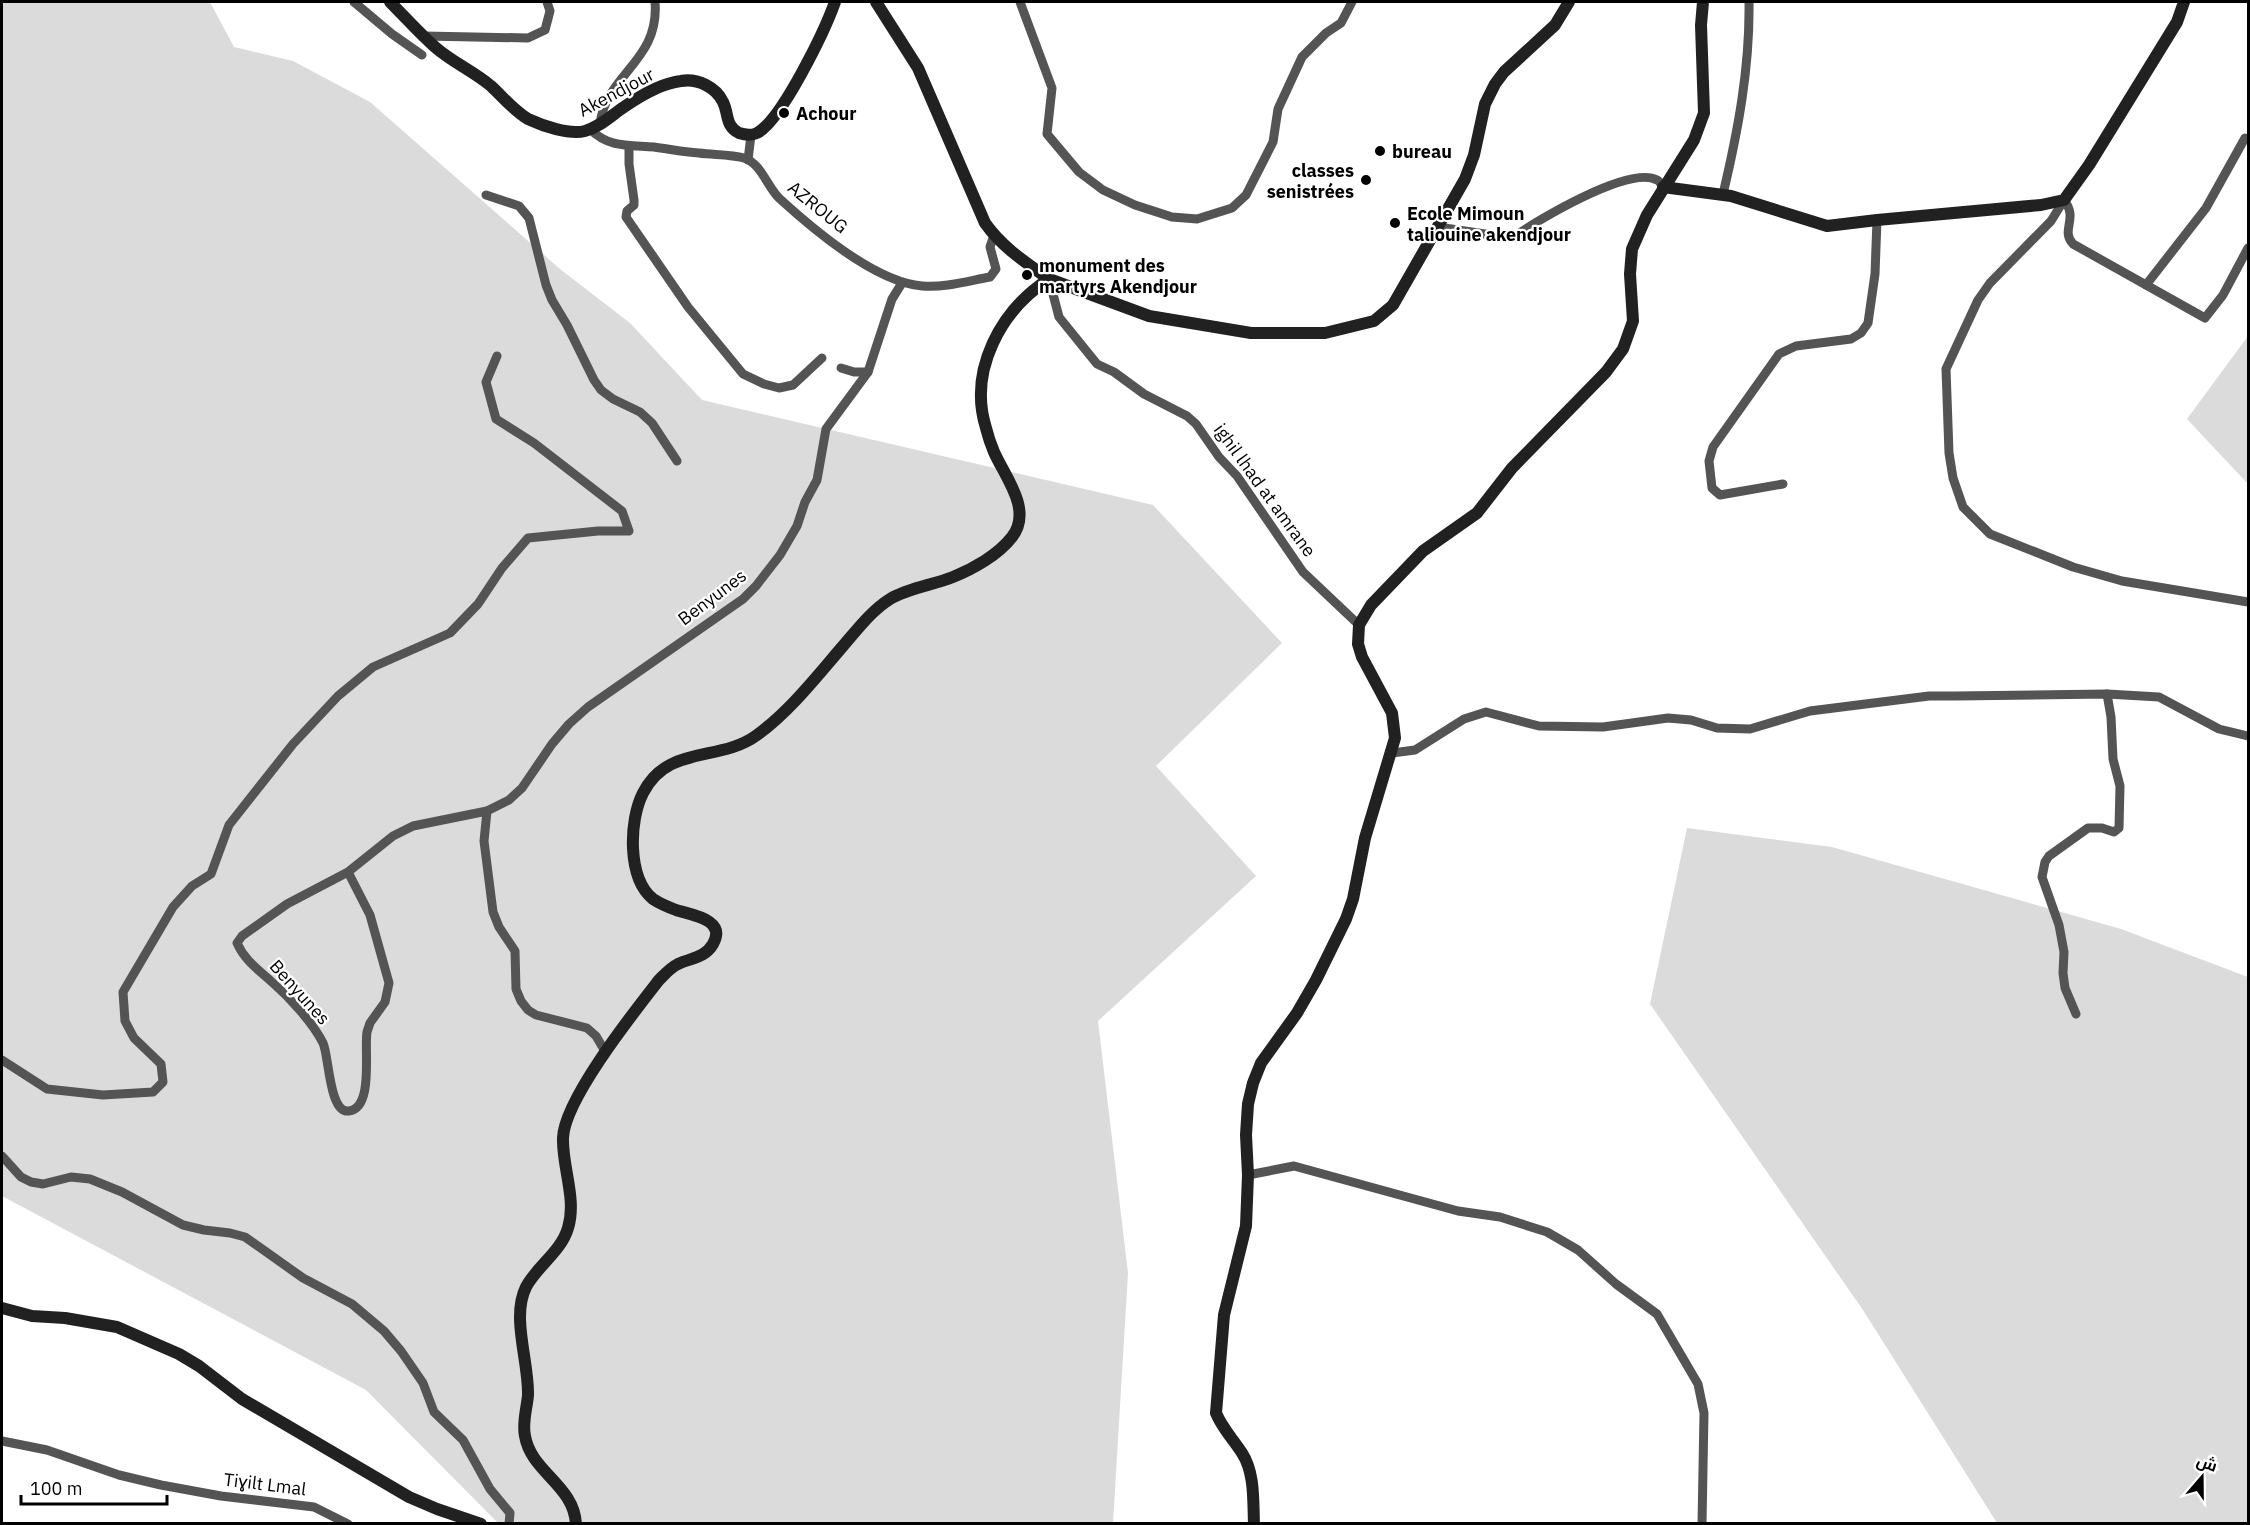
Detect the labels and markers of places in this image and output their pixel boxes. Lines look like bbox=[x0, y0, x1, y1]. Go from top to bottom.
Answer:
place label: Achour bbox=[796, 102, 857, 125]
marker: Achour bbox=[777, 106, 791, 120]
place label: bureau bbox=[1392, 140, 1452, 163]
marker: bureau bbox=[1373, 144, 1387, 158]
place label: classes senistrées bbox=[1267, 159, 1354, 203]
marker: classes senistrées bbox=[1359, 173, 1373, 187]
place label: Ecole Mimoun taliouine akendjour bbox=[1407, 202, 1571, 246]
marker: Ecole Mimoun taliouine akendjour bbox=[1388, 216, 1402, 230]
place label: monument des martyrs Akendjour bbox=[1039, 254, 1197, 298]
marker: monument des martyrs Akendjour bbox=[1020, 268, 1034, 282]

